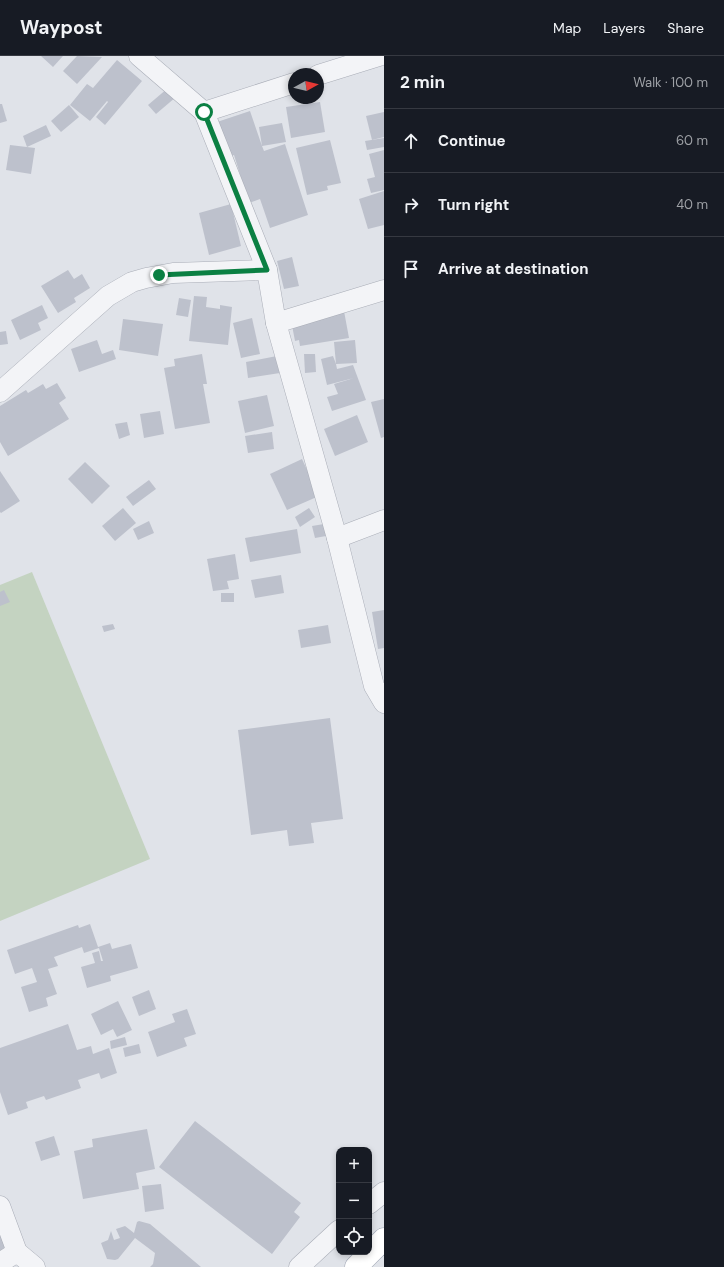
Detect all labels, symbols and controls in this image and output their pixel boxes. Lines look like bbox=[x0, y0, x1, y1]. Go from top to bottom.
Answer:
text: Waypost bbox=[20, 15, 103, 40]
text: Map bbox=[553, 19, 581, 37]
text: Layers bbox=[603, 19, 645, 37]
text: Share bbox=[667, 19, 704, 37]
north arrow bbox=[288, 68, 324, 104]
text: 2 min bbox=[400, 71, 445, 93]
text: Walk · 100 m bbox=[633, 74, 708, 91]
route start bbox=[195, 103, 213, 121]
icon: ahead bbox=[400, 130, 422, 152]
text: Continue bbox=[438, 131, 506, 151]
text: 60 m bbox=[676, 132, 708, 149]
icon: right bbox=[400, 194, 422, 216]
text: Turn right bbox=[438, 195, 509, 215]
text: 40 m bbox=[676, 196, 708, 213]
icon: arrive bbox=[400, 258, 422, 280]
text: Arrive at destination bbox=[438, 259, 589, 279]
route end bbox=[150, 266, 168, 284]
map controls bbox=[336, 1147, 372, 1255]
button: + bbox=[336, 1147, 372, 1183]
button: − bbox=[336, 1183, 372, 1219]
button: locate bbox=[336, 1219, 372, 1255]

